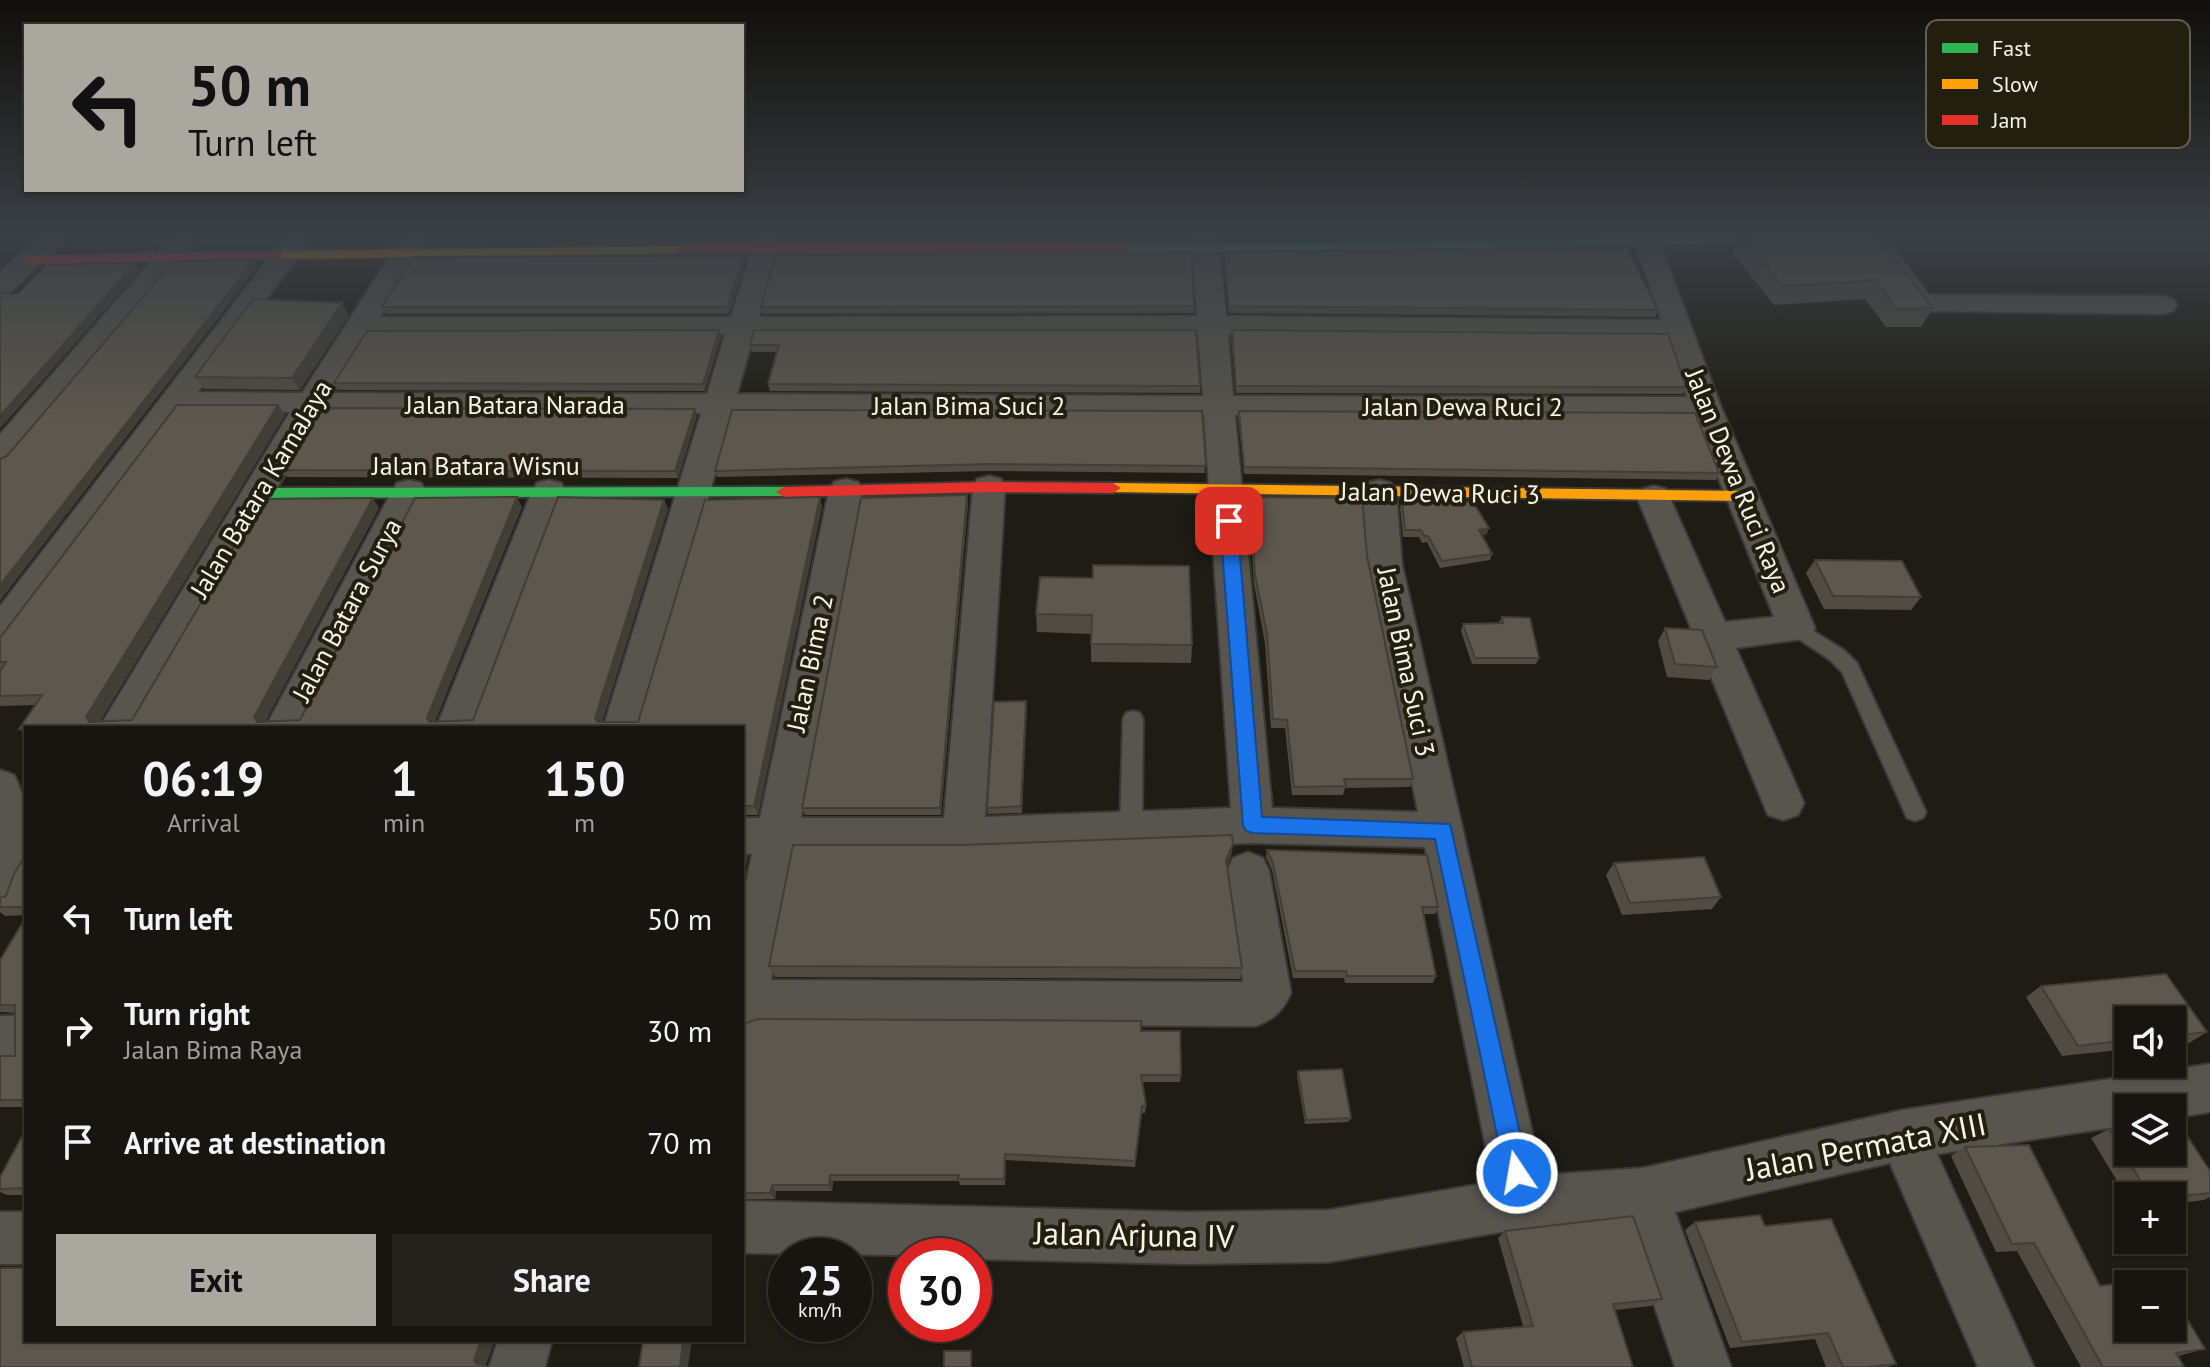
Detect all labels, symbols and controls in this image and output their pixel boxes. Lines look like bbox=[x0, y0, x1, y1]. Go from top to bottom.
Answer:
legend bbox=[1926, 20, 2190, 148]
text: Fast bbox=[1992, 34, 2032, 62]
text: 50 m bbox=[188, 49, 311, 121]
icon: left bbox=[56, 56, 160, 160]
text: Slow bbox=[1992, 70, 2038, 98]
text: Jam bbox=[1991, 106, 2027, 134]
text: Turn left bbox=[188, 119, 317, 166]
street label: Jalan Dewa Ruci Raya bbox=[1678, 363, 1799, 598]
street label: Jalan Batara KamaJaya bbox=[182, 374, 339, 604]
street label: Jalan Batara Narada bbox=[404, 388, 625, 421]
street label: Jalan Bima Suci 2 bbox=[872, 389, 1065, 422]
street label: Jalan Dewa Ruci 2 bbox=[1362, 390, 1563, 423]
street label: Jalan Batara Wisnu bbox=[371, 449, 580, 482]
street label: Jalan Dewa Ruci 3 bbox=[1339, 474, 1540, 511]
pin bbox=[1195, 487, 1263, 555]
icon: arrive bbox=[1207, 499, 1251, 543]
street label: Jalan Batara Surya bbox=[284, 513, 409, 708]
street label: Jalan Bima Suci 3 bbox=[1370, 563, 1443, 760]
street label: Jalan Bima 2 bbox=[779, 591, 840, 735]
text: 06:19 bbox=[143, 747, 264, 809]
text: 1 bbox=[390, 747, 418, 809]
text: 150 bbox=[544, 747, 625, 809]
text: Arrival bbox=[167, 806, 240, 839]
text: min bbox=[383, 806, 425, 839]
text: m bbox=[574, 806, 595, 839]
icon: left bbox=[56, 896, 100, 940]
text: Turn left bbox=[124, 899, 232, 938]
text: 50 m bbox=[647, 899, 712, 938]
text: Turn right bbox=[124, 994, 250, 1033]
map controls bbox=[2114, 1006, 2186, 1342]
button: sound bbox=[2114, 1006, 2186, 1078]
icon: right bbox=[56, 1008, 100, 1052]
text: 30 m bbox=[647, 1011, 712, 1050]
text: Jalan Bima Raya bbox=[124, 1033, 302, 1066]
button: layers bbox=[2114, 1094, 2186, 1166]
street label: Jalan Permata XIII bbox=[1740, 1102, 1990, 1190]
icon: arrive bbox=[56, 1120, 100, 1164]
text: Arrive at destination bbox=[124, 1123, 386, 1162]
text: 70 m bbox=[647, 1123, 712, 1162]
position arrow bbox=[1475, 1131, 1559, 1215]
button: + bbox=[2114, 1182, 2186, 1254]
street label: Jalan Arjuna IV bbox=[1032, 1211, 1235, 1257]
button: Exit bbox=[56, 1234, 376, 1326]
button: Share bbox=[392, 1234, 712, 1326]
speed limit sign: 30 bbox=[888, 1238, 992, 1342]
text: 25 bbox=[797, 1254, 843, 1306]
button: − bbox=[2114, 1270, 2186, 1342]
text: km/h bbox=[798, 1297, 842, 1323]

